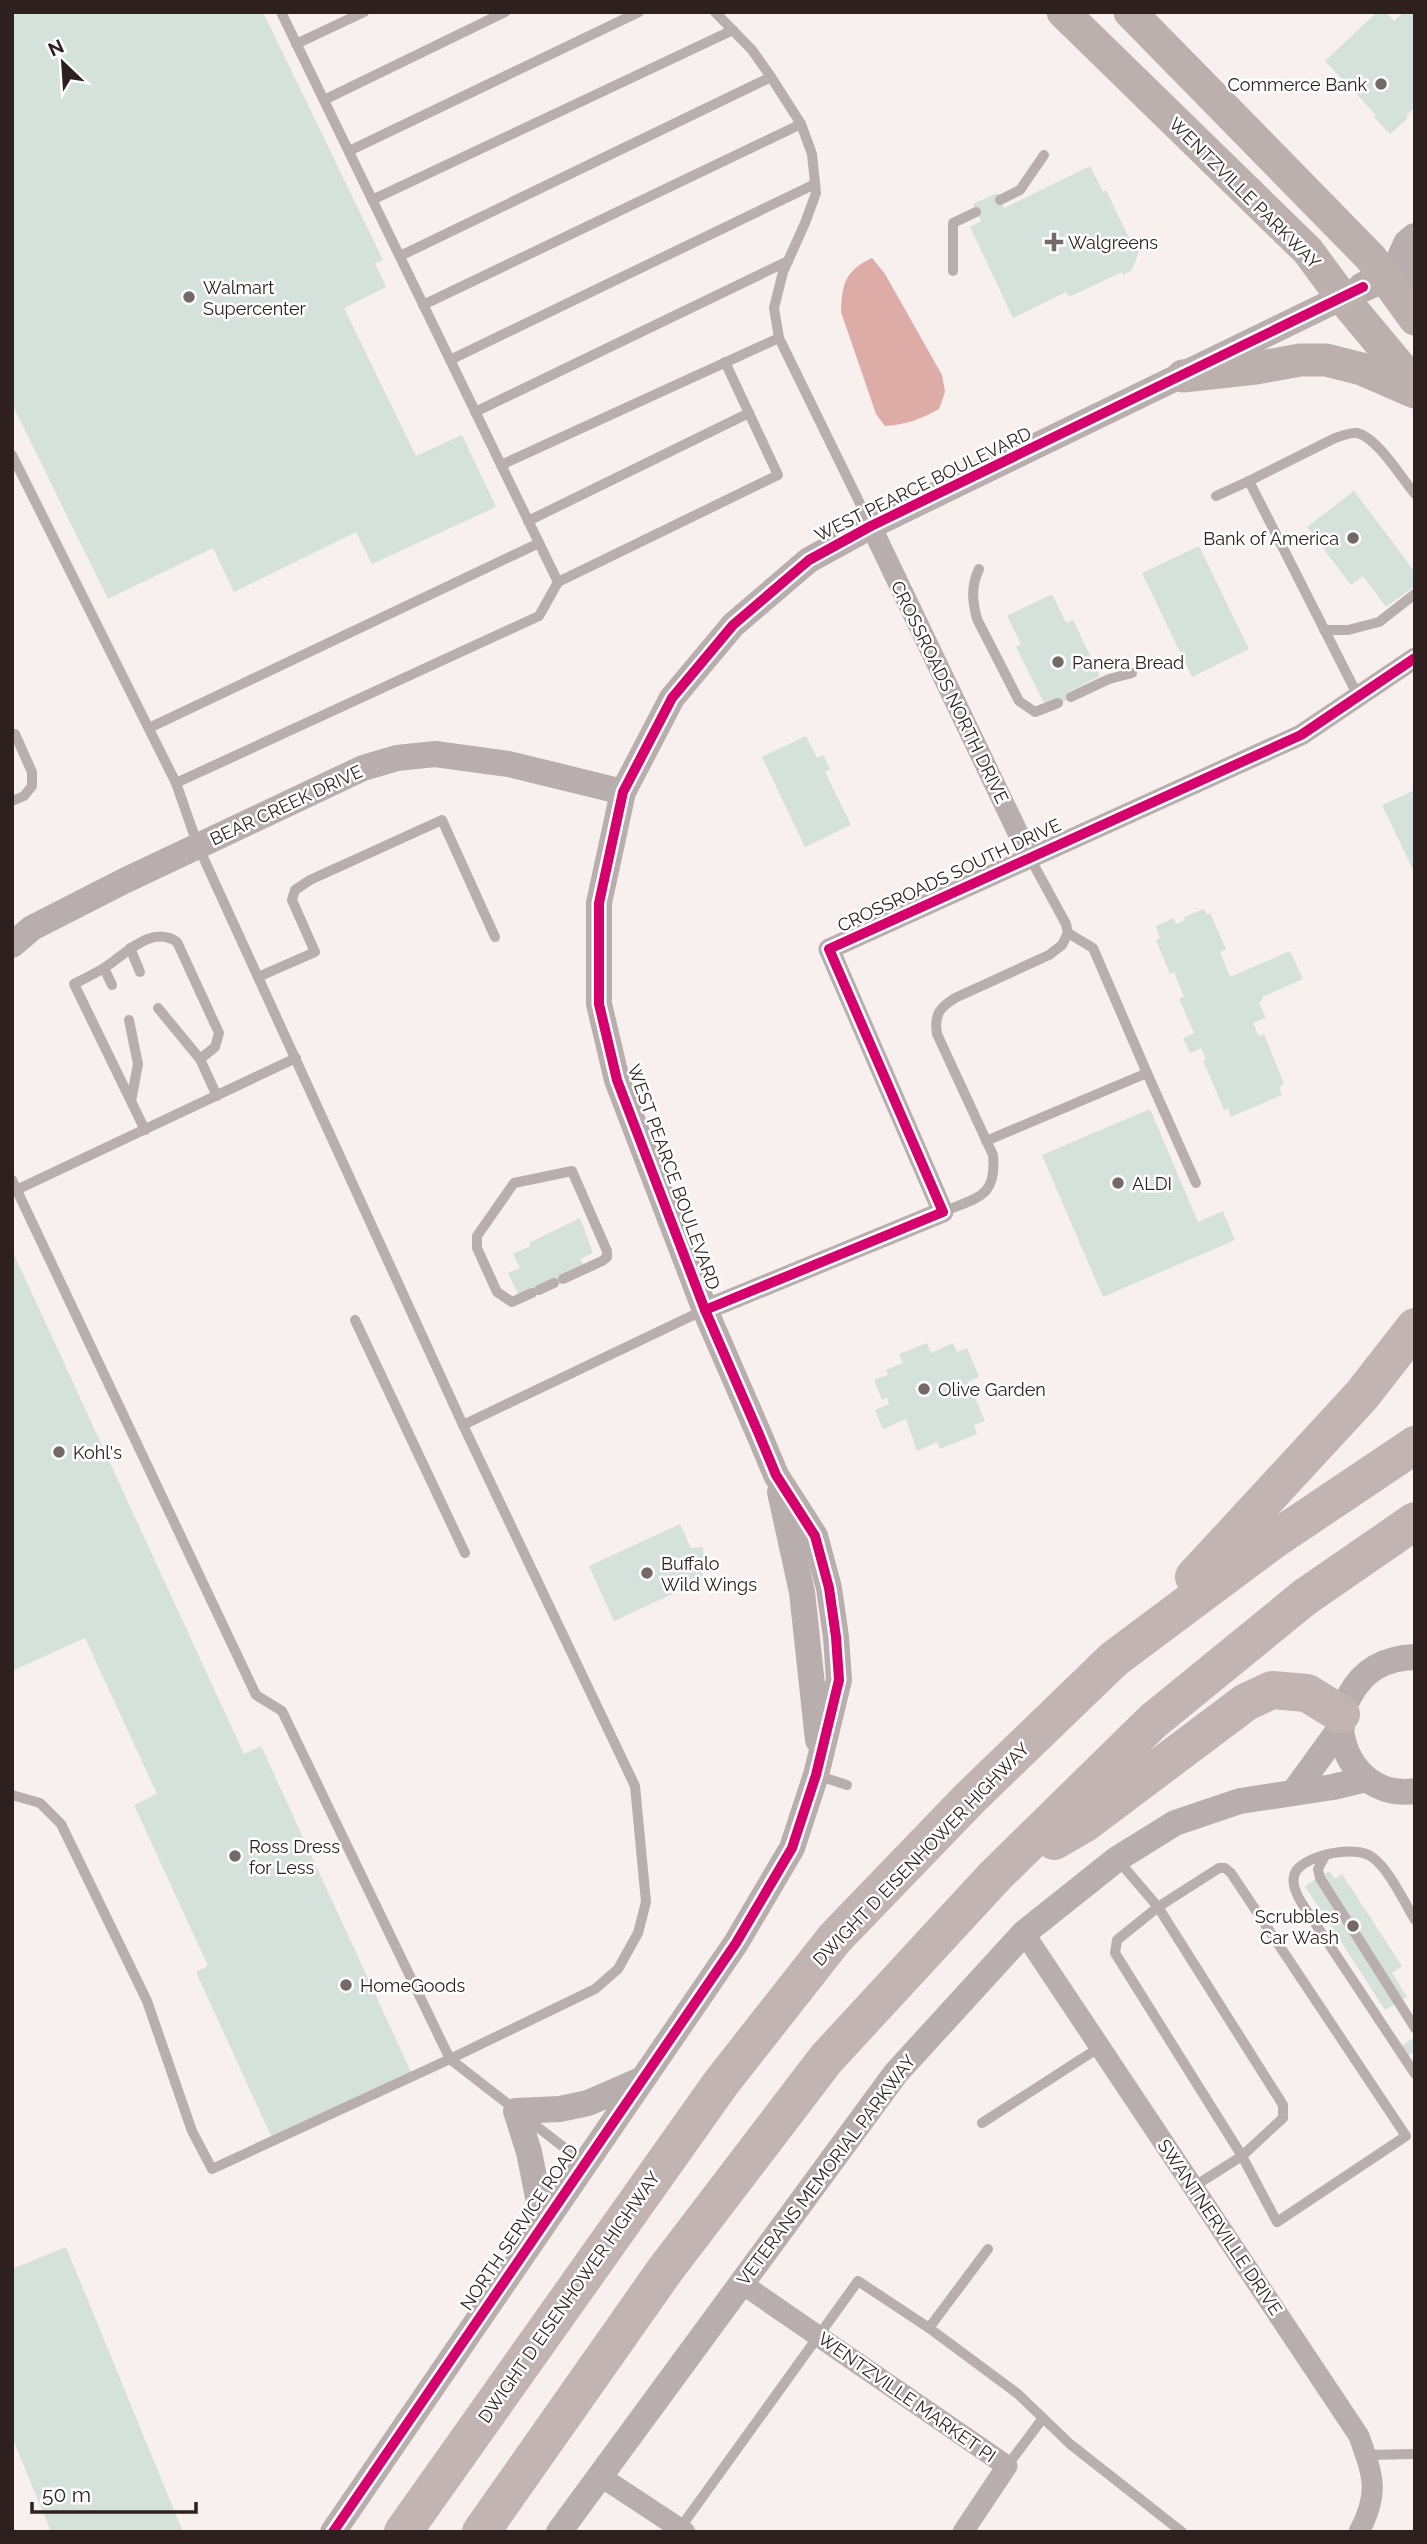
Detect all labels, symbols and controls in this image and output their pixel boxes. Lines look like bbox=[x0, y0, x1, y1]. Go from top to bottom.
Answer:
north arrow bbox=[28, 28, 98, 98]
text: N bbox=[45, 35, 67, 61]
place label: Commerce Bank bbox=[1227, 74, 1367, 95]
marker: Commerce Bank bbox=[1373, 76, 1389, 92]
street label: WENTZVILLE PARKWAY bbox=[1165, 113, 1325, 273]
place label: Walgreens bbox=[1068, 232, 1158, 253]
marker: Walgreens bbox=[1046, 234, 1062, 250]
place label: Walmart Supercenter bbox=[203, 277, 307, 319]
marker: Walmart Supercenter bbox=[181, 289, 197, 305]
street label: WEST PEARCE BOULEVARD bbox=[811, 422, 1035, 546]
place label: Bank of America bbox=[1203, 528, 1339, 549]
marker: Bank of America bbox=[1345, 530, 1361, 546]
street label: CROSSROADS NORTH DRIVE bbox=[887, 577, 1013, 807]
place label: Panera Bread bbox=[1072, 652, 1184, 673]
marker: Panera Bread bbox=[1050, 654, 1066, 670]
street label: BEAR CREEK DRIVE bbox=[206, 760, 366, 850]
street label: CROSSROADS SOUTH DRIVE bbox=[834, 814, 1064, 936]
street label: WEST PEARCE BOULEVARD bbox=[623, 1062, 725, 1293]
place label: ALDI bbox=[1132, 1173, 1172, 1194]
marker: ALDI bbox=[1110, 1175, 1126, 1191]
place label: Olive Garden bbox=[938, 1379, 1046, 1400]
marker: Olive Garden bbox=[916, 1381, 932, 1397]
place label: Kohl's bbox=[73, 1442, 122, 1463]
marker: Kohl's bbox=[51, 1444, 67, 1460]
place label: Buffalo Wild Wings bbox=[661, 1553, 757, 1595]
marker: Buffalo Wild Wings bbox=[639, 1565, 655, 1581]
street label: DWIGHT D EISENHOWER HIGHWAY bbox=[808, 1738, 1034, 1970]
place label: Ross Dress for Less bbox=[249, 1836, 340, 1878]
marker: Ross Dress for Less bbox=[227, 1848, 243, 1864]
place label: Scrubbles Car Wash bbox=[1255, 1906, 1339, 1948]
marker: Scrubbles Car Wash bbox=[1345, 1918, 1361, 1934]
place label: HomeGoods bbox=[360, 1975, 465, 1996]
marker: HomeGoods bbox=[338, 1977, 354, 1993]
street label: VETERANS MEMORIAL PARKWAY bbox=[732, 2050, 920, 2289]
street label: SWANTNERVILLE DRIVE bbox=[1153, 2135, 1287, 2319]
street label: NORTH SERVICE ROAD bbox=[456, 2140, 582, 2314]
street label: DWIGHT D EISENHOWER HIGHWAY bbox=[474, 2167, 664, 2427]
street label: WENTZVILLE MARKET PI bbox=[814, 2328, 1000, 2466]
scale bar bbox=[32, 2470, 196, 2514]
text: 50 m bbox=[42, 2482, 91, 2507]

